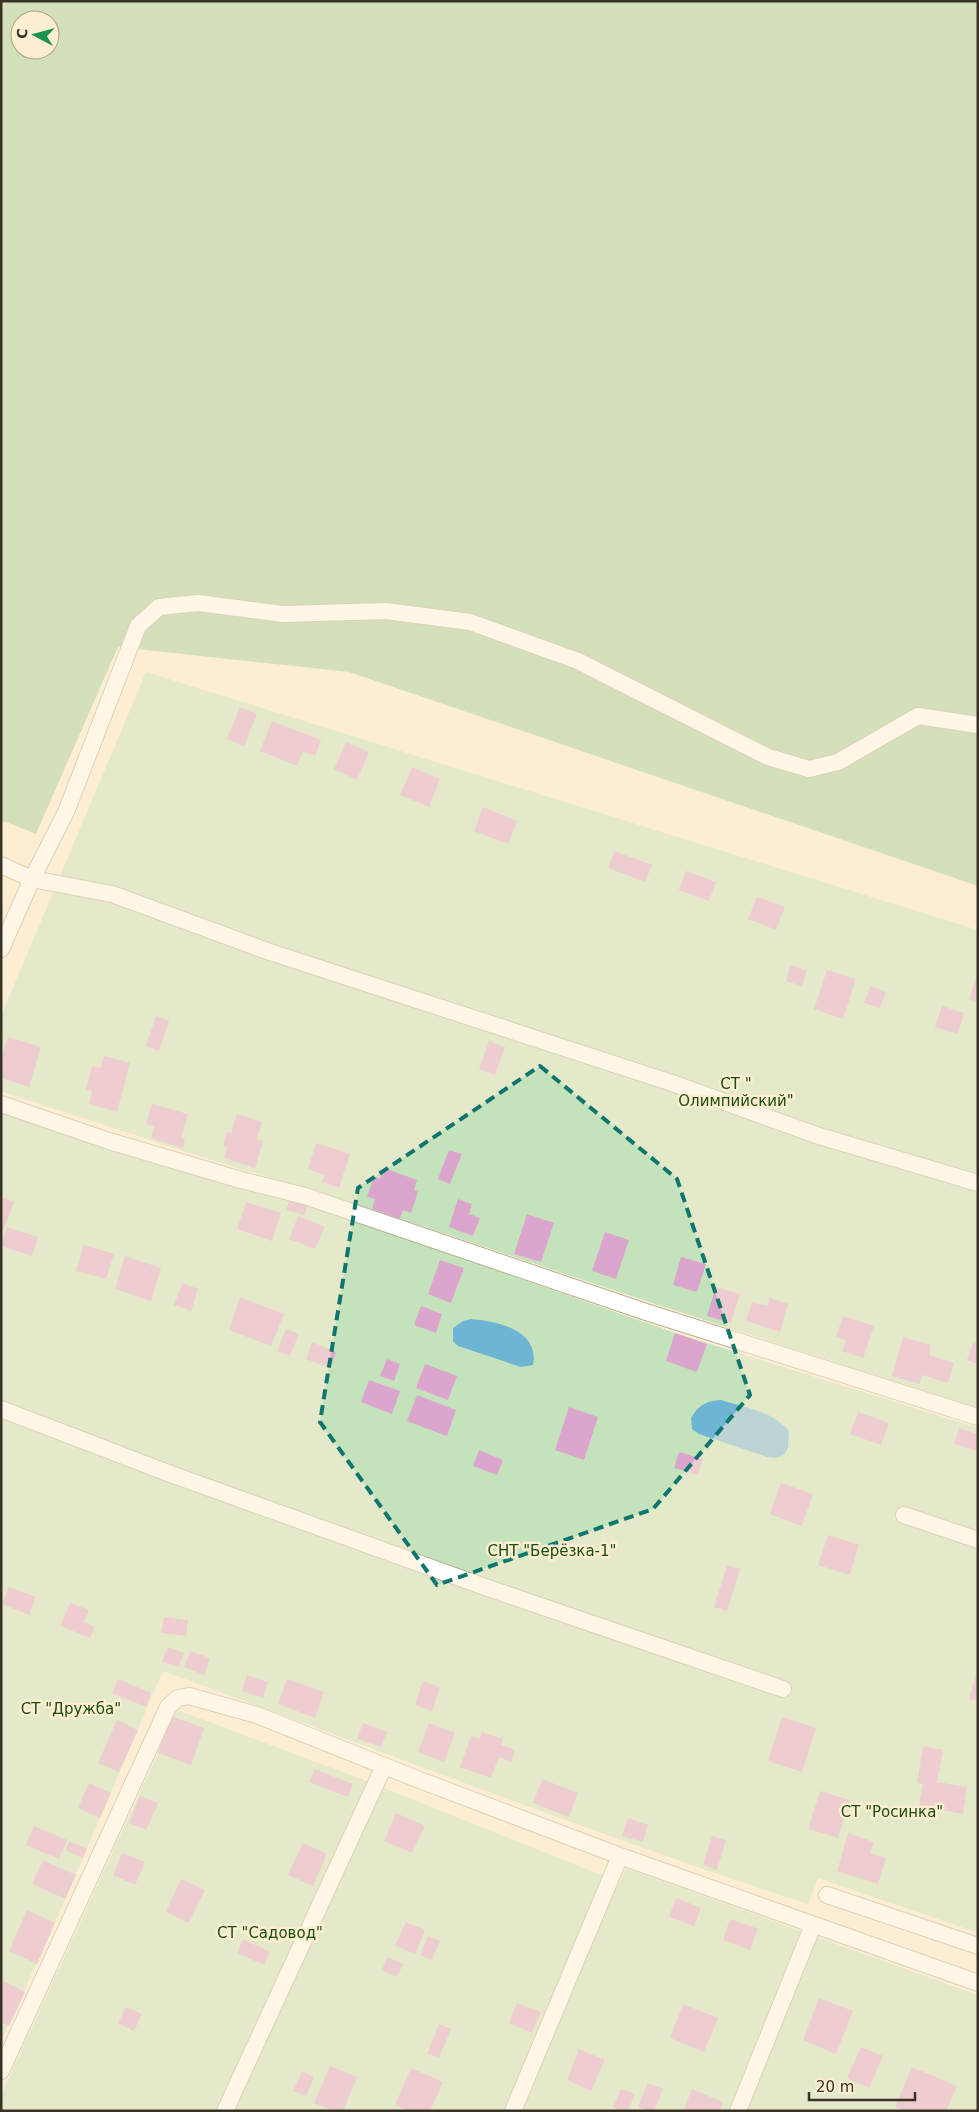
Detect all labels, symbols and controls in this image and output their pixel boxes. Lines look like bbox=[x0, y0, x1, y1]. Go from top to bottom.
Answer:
north arrow bbox=[10, 10, 60, 60]
text: С bbox=[14, 28, 31, 40]
park label: СТ " Олимпийский" bbox=[678, 1075, 794, 1110]
park label: СНТ "Берёзка-1" bbox=[488, 1542, 616, 1560]
park label: СТ "Дружба" bbox=[21, 1700, 121, 1718]
park label: СТ "Росинка" bbox=[841, 1803, 943, 1821]
park label: СТ "Садовод" bbox=[217, 1924, 323, 1942]
scale bar bbox=[809, 2070, 915, 2102]
text: 20 m bbox=[816, 2078, 854, 2096]

